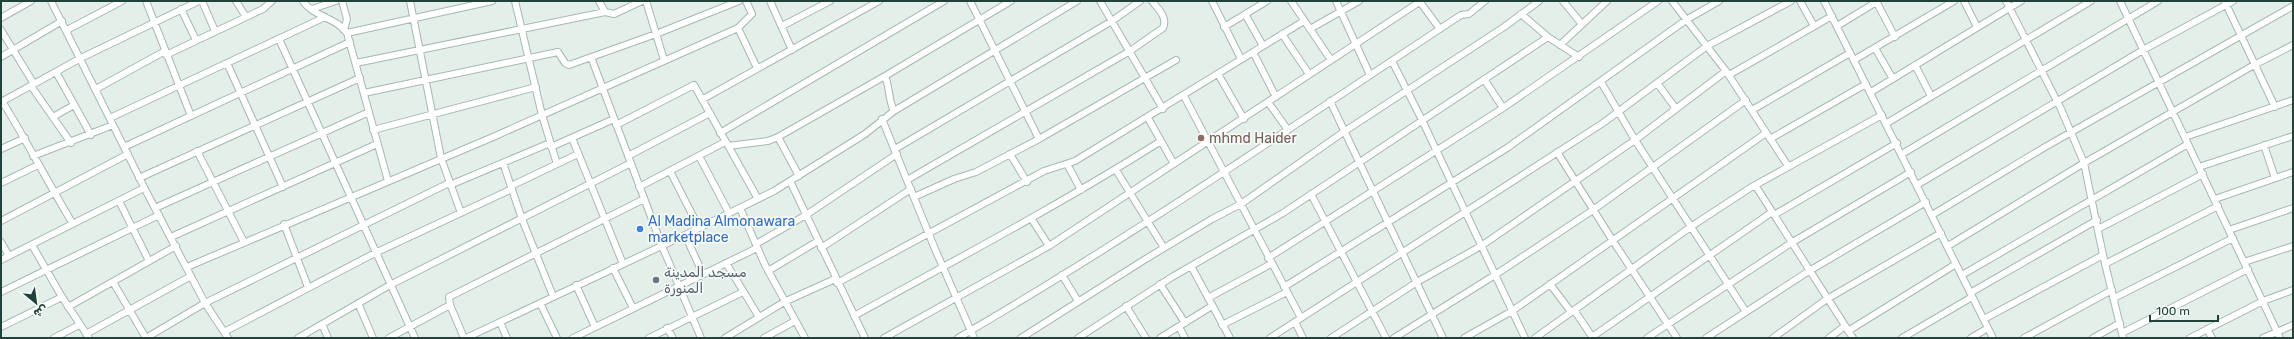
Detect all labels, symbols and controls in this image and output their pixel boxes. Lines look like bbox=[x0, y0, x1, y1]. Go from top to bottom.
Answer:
place label: mhmd Haider bbox=[1209, 130, 1297, 147]
marker: mhmd Haider bbox=[1196, 133, 1206, 143]
place label: Al Madina Almonawara marketplace bbox=[648, 213, 795, 246]
marker: Al Madina Almonawara marketplace bbox=[635, 224, 645, 234]
place label: مسجد المدينة المنورة bbox=[664, 264, 747, 297]
marker: مسجد المدينة المنورة bbox=[651, 275, 661, 285]
north arrow bbox=[16, 283, 56, 323]
scale bar bbox=[2150, 297, 2218, 323]
text: ش bbox=[31, 302, 50, 320]
text: 100 m bbox=[2156, 304, 2190, 318]

